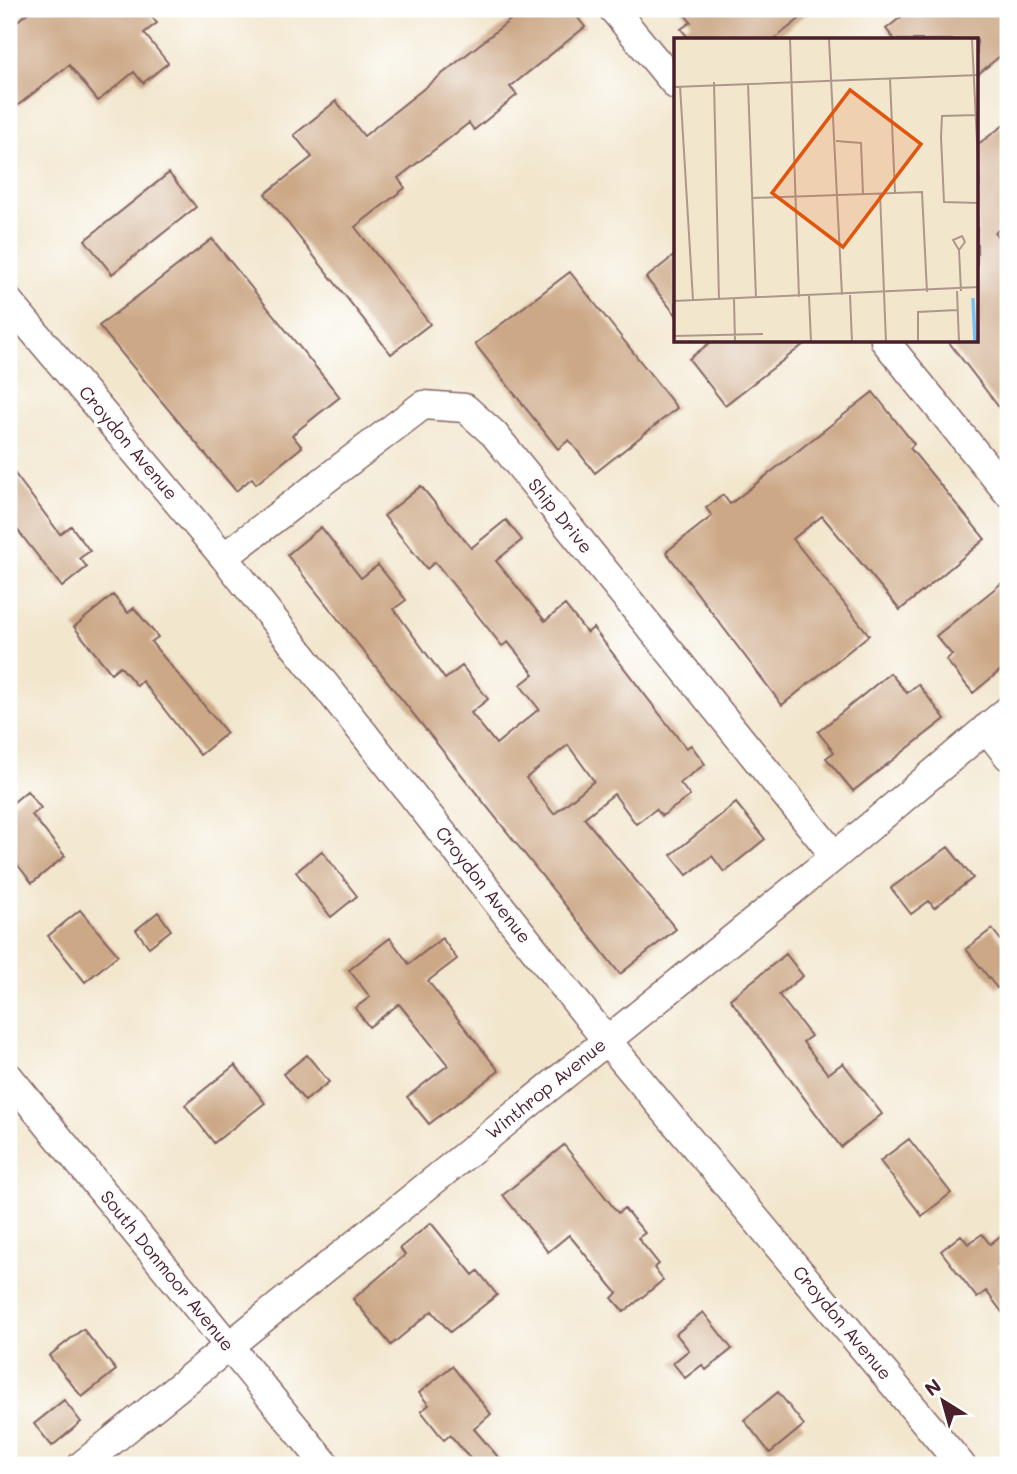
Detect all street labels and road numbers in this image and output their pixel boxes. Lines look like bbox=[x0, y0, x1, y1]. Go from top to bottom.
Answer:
street label: Croydon Avenue bbox=[74, 380, 184, 504]
street label: Ship Drive bbox=[523, 473, 598, 558]
street label: Croydon Avenue bbox=[431, 821, 537, 948]
street label: Winthrop Avenue bbox=[480, 1032, 611, 1144]
street label: South Donmoor Avenue bbox=[95, 1185, 240, 1356]
street label: Croydon Avenue bbox=[788, 1260, 898, 1384]

